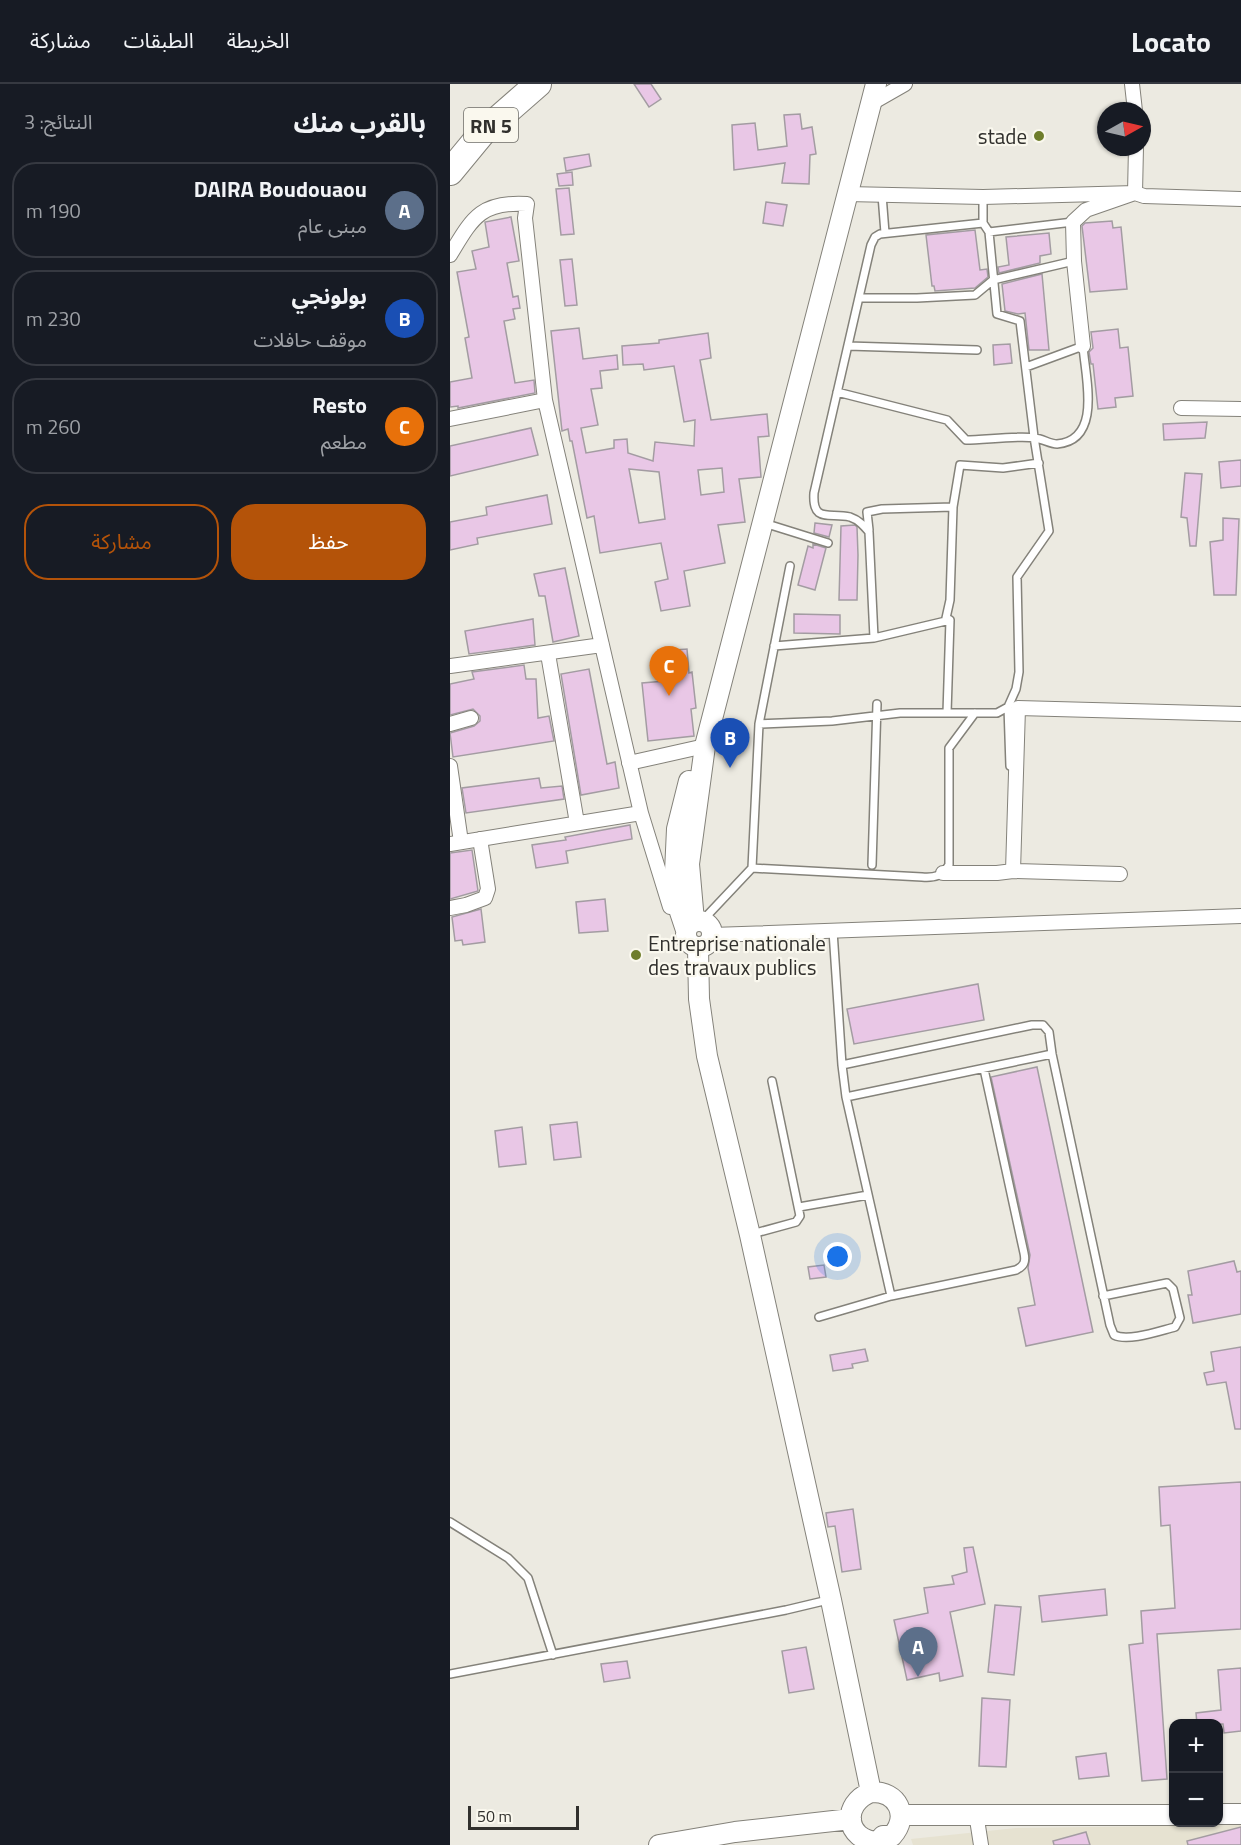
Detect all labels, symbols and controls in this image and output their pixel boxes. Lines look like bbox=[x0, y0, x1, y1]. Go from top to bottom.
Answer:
text: Locato bbox=[1131, 20, 1211, 63]
text: مشاركة bbox=[30, 24, 91, 56]
text: الطبقات bbox=[124, 24, 194, 56]
text: الخريطة bbox=[227, 24, 290, 56]
north arrow bbox=[1097, 102, 1151, 156]
text: بالقرب منك bbox=[294, 103, 426, 142]
text: النتائج: 3 bbox=[24, 106, 92, 137]
road number: RN 5 bbox=[464, 108, 518, 142]
place label: stade bbox=[978, 120, 1027, 152]
marker: stade bbox=[1032, 129, 1046, 143]
text: DAIRA Boudouaou bbox=[194, 172, 367, 206]
text: 190 m bbox=[26, 195, 81, 226]
text: A bbox=[398, 195, 411, 226]
text: مبنى عام bbox=[298, 210, 367, 241]
text: بولونجي bbox=[291, 279, 367, 313]
text: 230 m bbox=[26, 303, 81, 334]
text: B bbox=[398, 303, 411, 334]
text: موقف حافلات bbox=[253, 324, 367, 355]
text: Resto bbox=[312, 388, 367, 422]
text: 260 m bbox=[26, 411, 81, 442]
text: C bbox=[399, 411, 410, 442]
text: مطعم bbox=[321, 426, 367, 457]
button: مشاركة bbox=[24, 504, 219, 580]
button: حفظ bbox=[231, 504, 426, 580]
pin: C bbox=[650, 646, 688, 696]
pin: B bbox=[710, 718, 750, 768]
place label: Entreprise nationale des travaux publics bbox=[648, 927, 826, 983]
marker: Entreprise nationale des travaux publics bbox=[629, 948, 643, 962]
your location bbox=[823, 1242, 852, 1271]
pin: A bbox=[898, 1628, 938, 1677]
map controls bbox=[1169, 1719, 1223, 1827]
button: + bbox=[1169, 1719, 1223, 1773]
button: − bbox=[1169, 1773, 1223, 1827]
scale bar bbox=[468, 1803, 579, 1830]
text: 50 m bbox=[477, 1804, 512, 1828]

